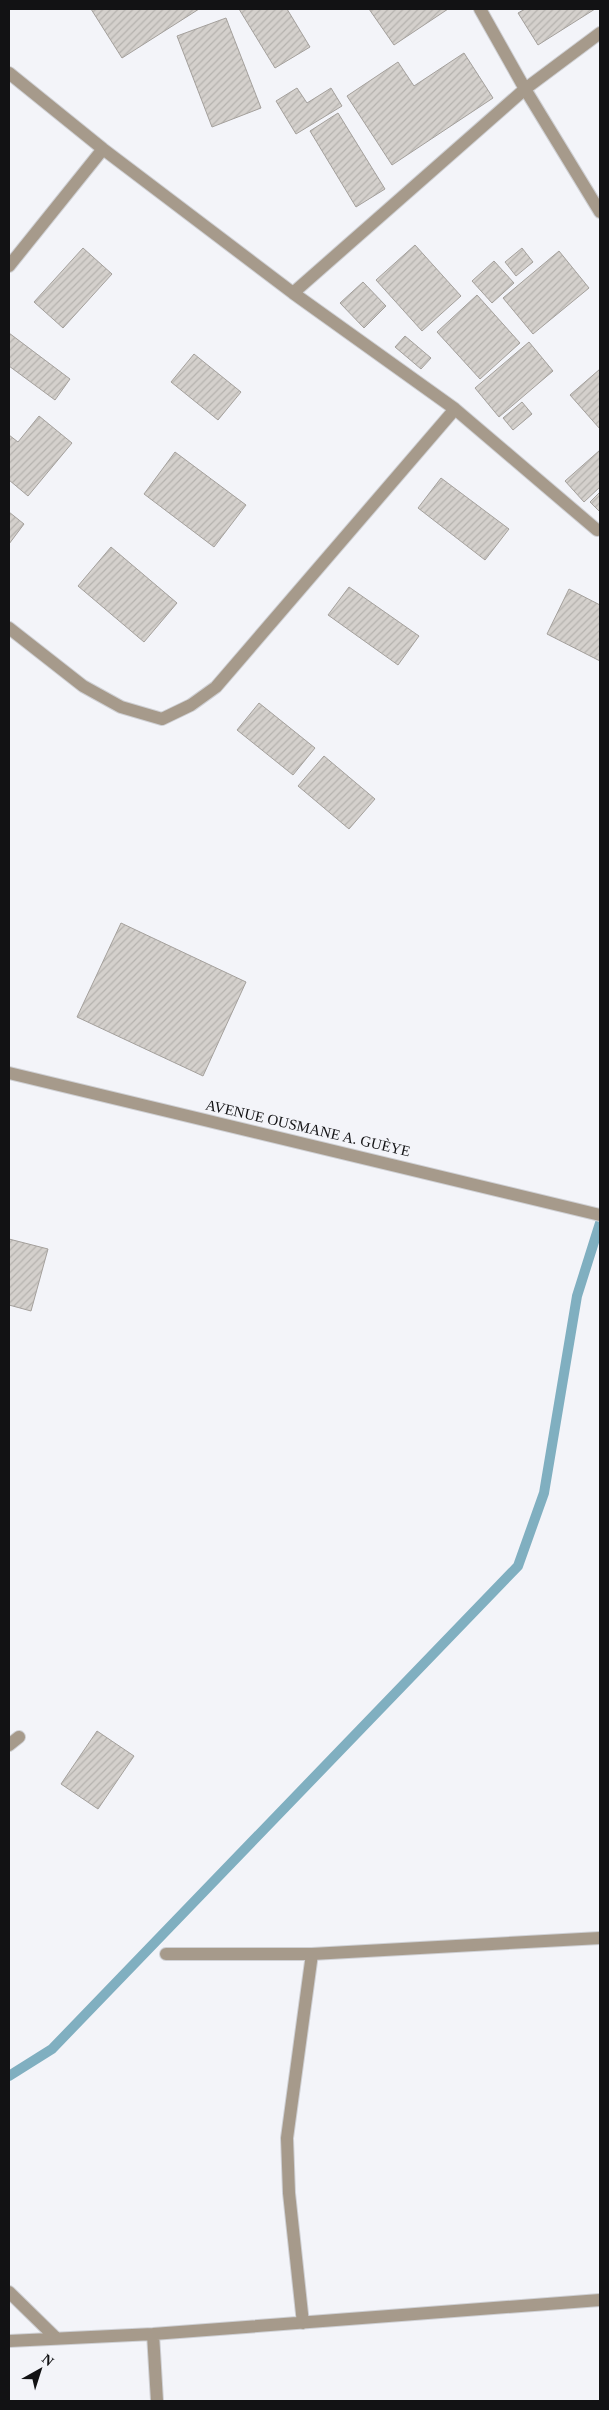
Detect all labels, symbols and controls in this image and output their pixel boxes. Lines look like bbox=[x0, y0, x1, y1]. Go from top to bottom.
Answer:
street label: AVENUE OUSMANE A. GUÈYE bbox=[204, 1097, 412, 1159]
north arrow bbox=[15, 2345, 65, 2395]
text: N bbox=[39, 2351, 57, 2369]

